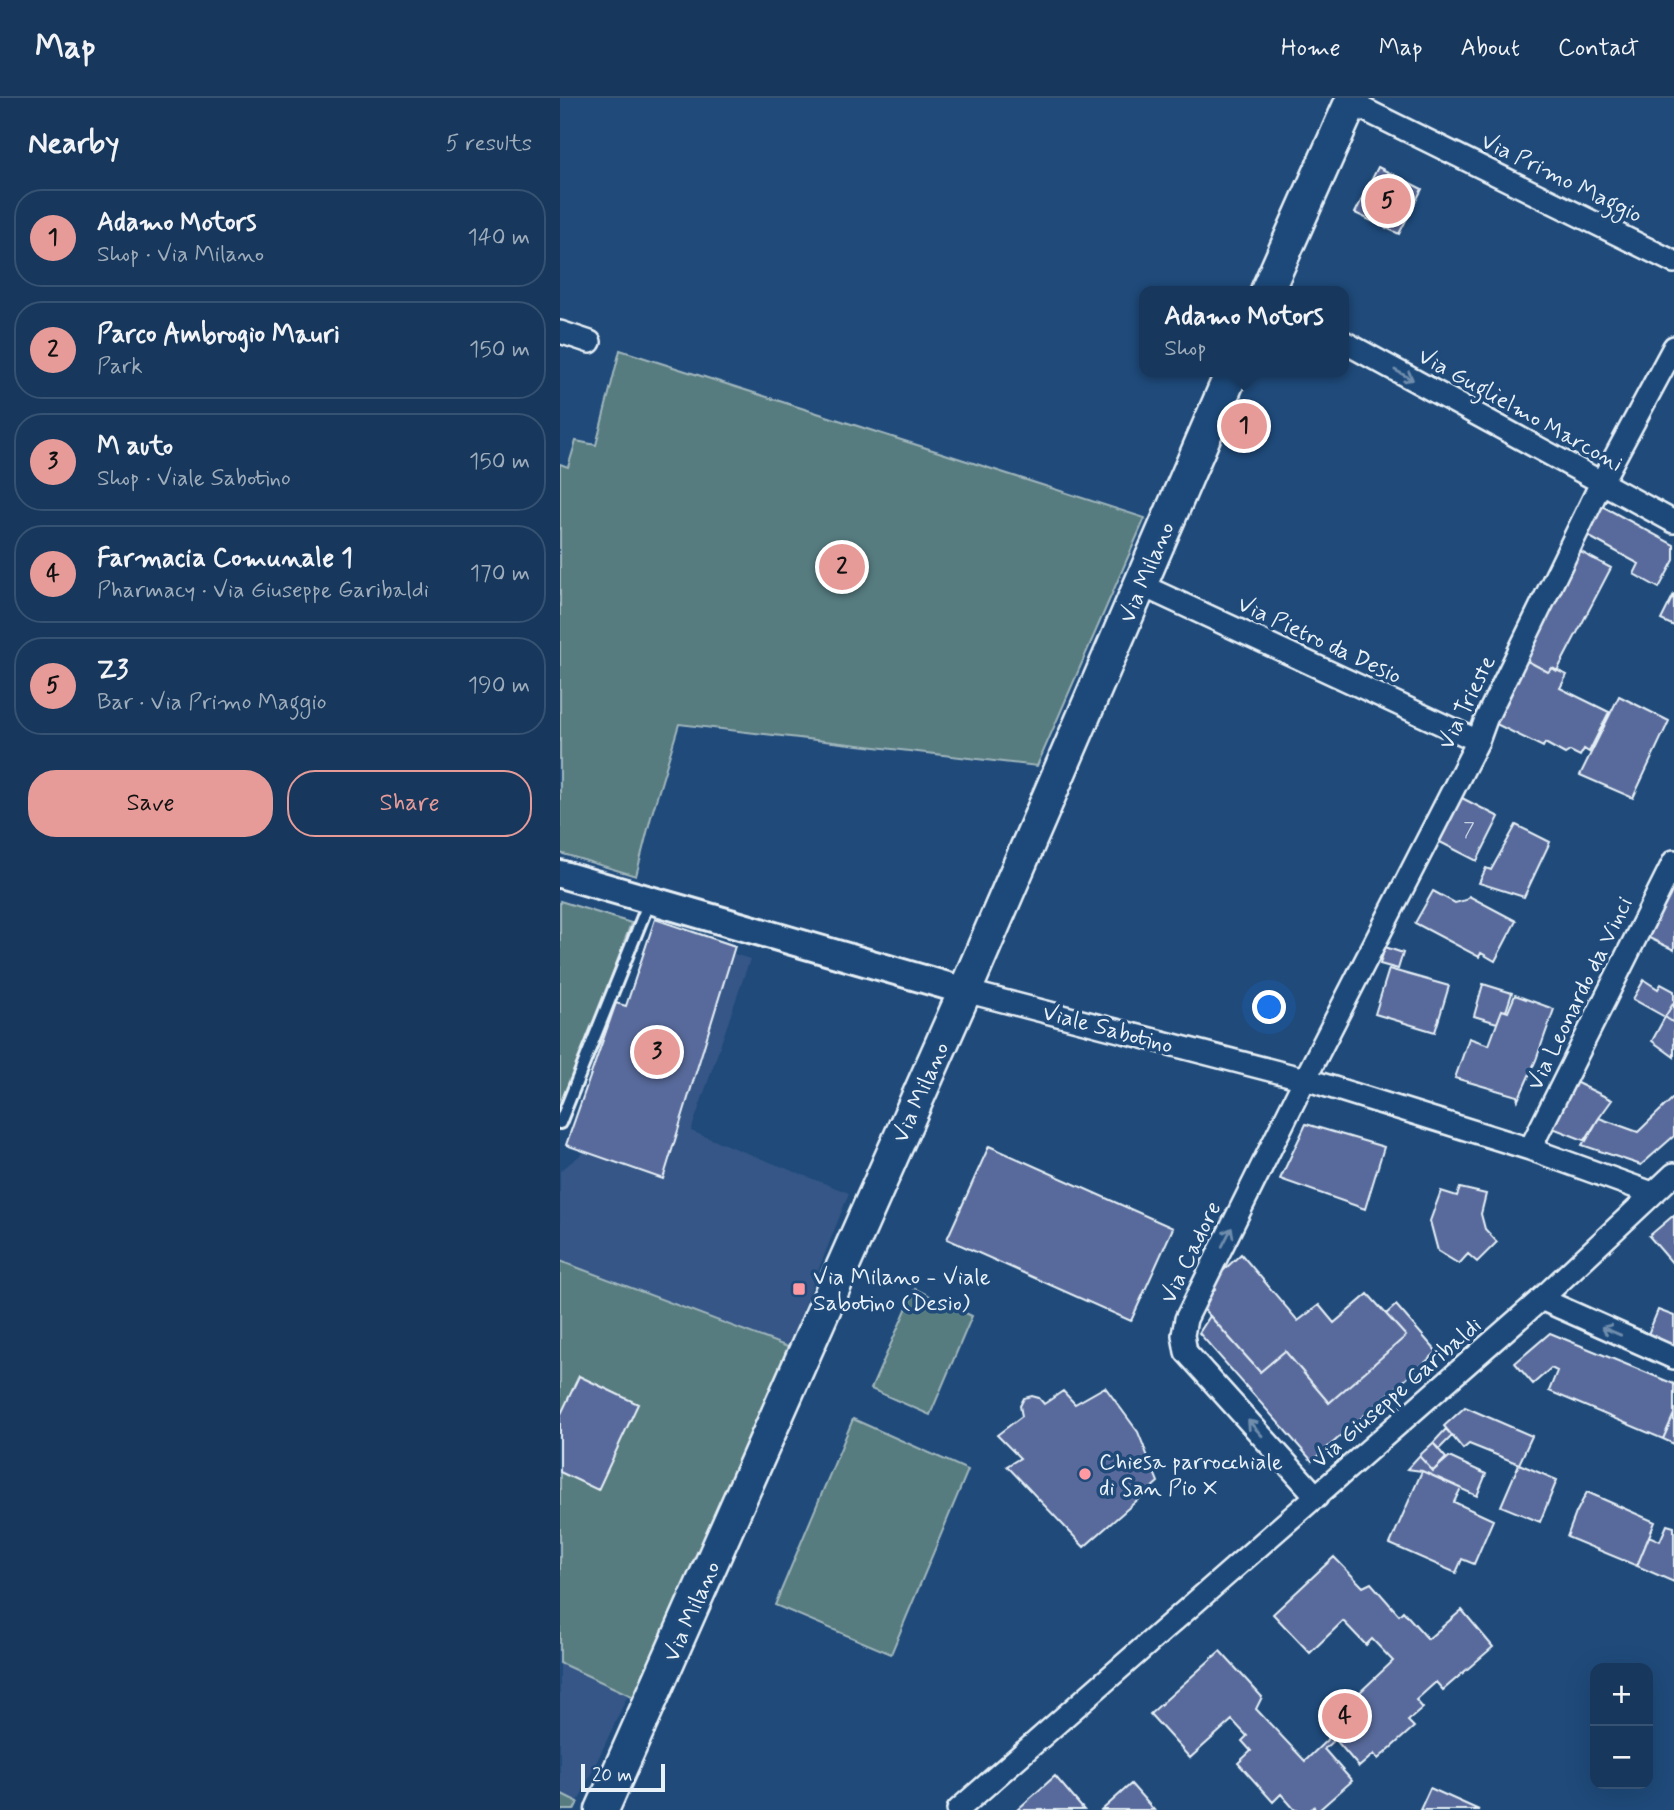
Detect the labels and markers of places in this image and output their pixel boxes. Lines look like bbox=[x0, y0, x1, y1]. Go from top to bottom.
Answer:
pin: 5 bbox=[1365, 175, 1411, 227]
pin: 1 bbox=[1221, 400, 1267, 452]
pin: 2 bbox=[819, 541, 865, 593]
pin: 3 bbox=[634, 1026, 680, 1078]
place label: Via Milano - Viale Sabotino (Desio) bbox=[813, 1263, 991, 1319]
marker: Via Milano - Viale Sabotino (Desio) bbox=[791, 1281, 807, 1297]
place label: Chiesa parrocchiale di San Pio X bbox=[1099, 1448, 1283, 1504]
marker: Chiesa parrocchiale di San Pio X bbox=[1077, 1466, 1093, 1482]
pin: 4 bbox=[1322, 1690, 1368, 1742]

